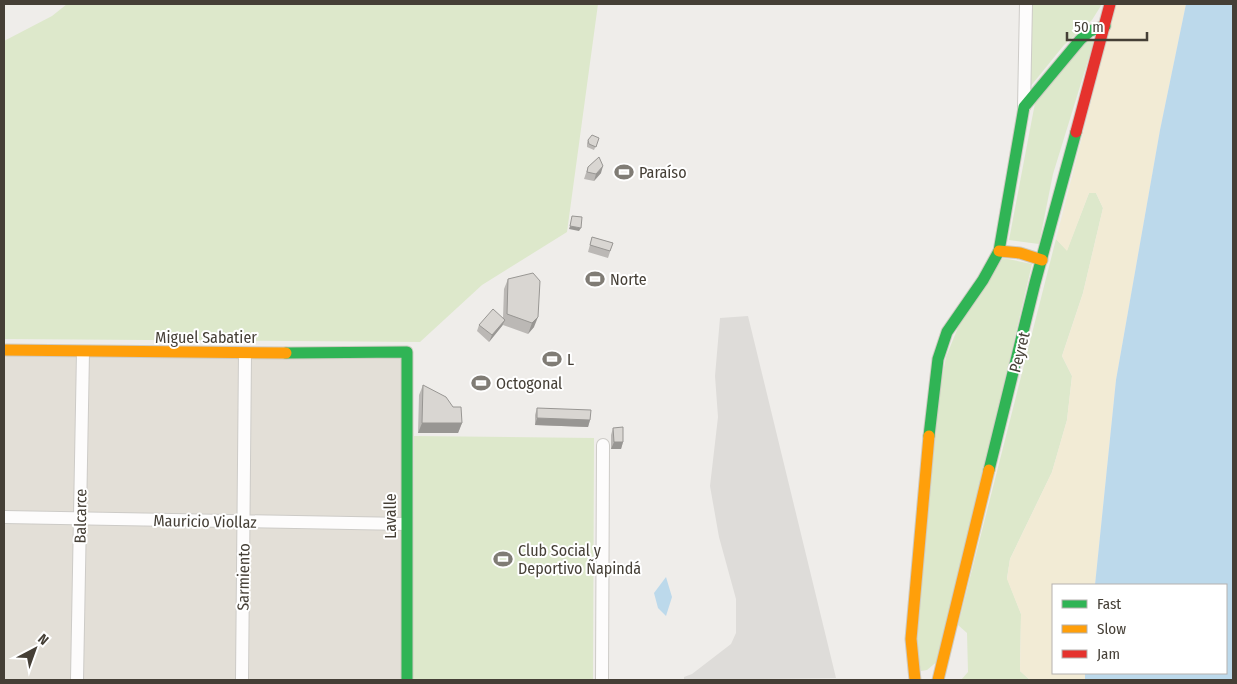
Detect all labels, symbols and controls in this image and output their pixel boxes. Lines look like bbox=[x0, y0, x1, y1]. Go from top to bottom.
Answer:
scale bar bbox=[1067, 10, 1147, 42]
text: 50 m bbox=[1074, 18, 1104, 36]
sports icon: Paraíso bbox=[613, 161, 635, 183]
place label: Paraíso bbox=[639, 163, 687, 182]
sports icon: Norte bbox=[584, 268, 606, 290]
place label: Norte bbox=[610, 270, 647, 289]
street label: Miguel Sabatier bbox=[155, 328, 257, 347]
street label: Peyret bbox=[1005, 329, 1034, 374]
sports icon: L bbox=[541, 348, 563, 370]
place label: L bbox=[567, 350, 574, 369]
sports icon: Octogonal bbox=[470, 372, 492, 394]
place label: Octogonal bbox=[496, 374, 562, 393]
street label: Balcarce bbox=[71, 488, 90, 544]
street label: Lavalle bbox=[381, 493, 400, 539]
street label: Mauricio Viollaz bbox=[153, 511, 257, 532]
place label: Club Social y Deportivo Ñapindá bbox=[518, 541, 641, 578]
street label: Sarmiento bbox=[233, 543, 254, 611]
sports icon: Club Social y Deportivo Ñapindá bbox=[492, 548, 514, 570]
legend bbox=[1052, 584, 1227, 674]
text: Fast bbox=[1097, 595, 1121, 613]
text: Slow bbox=[1097, 620, 1126, 638]
north arrow bbox=[10, 624, 60, 674]
text: N bbox=[34, 630, 52, 649]
text: Jam bbox=[1097, 645, 1120, 663]

